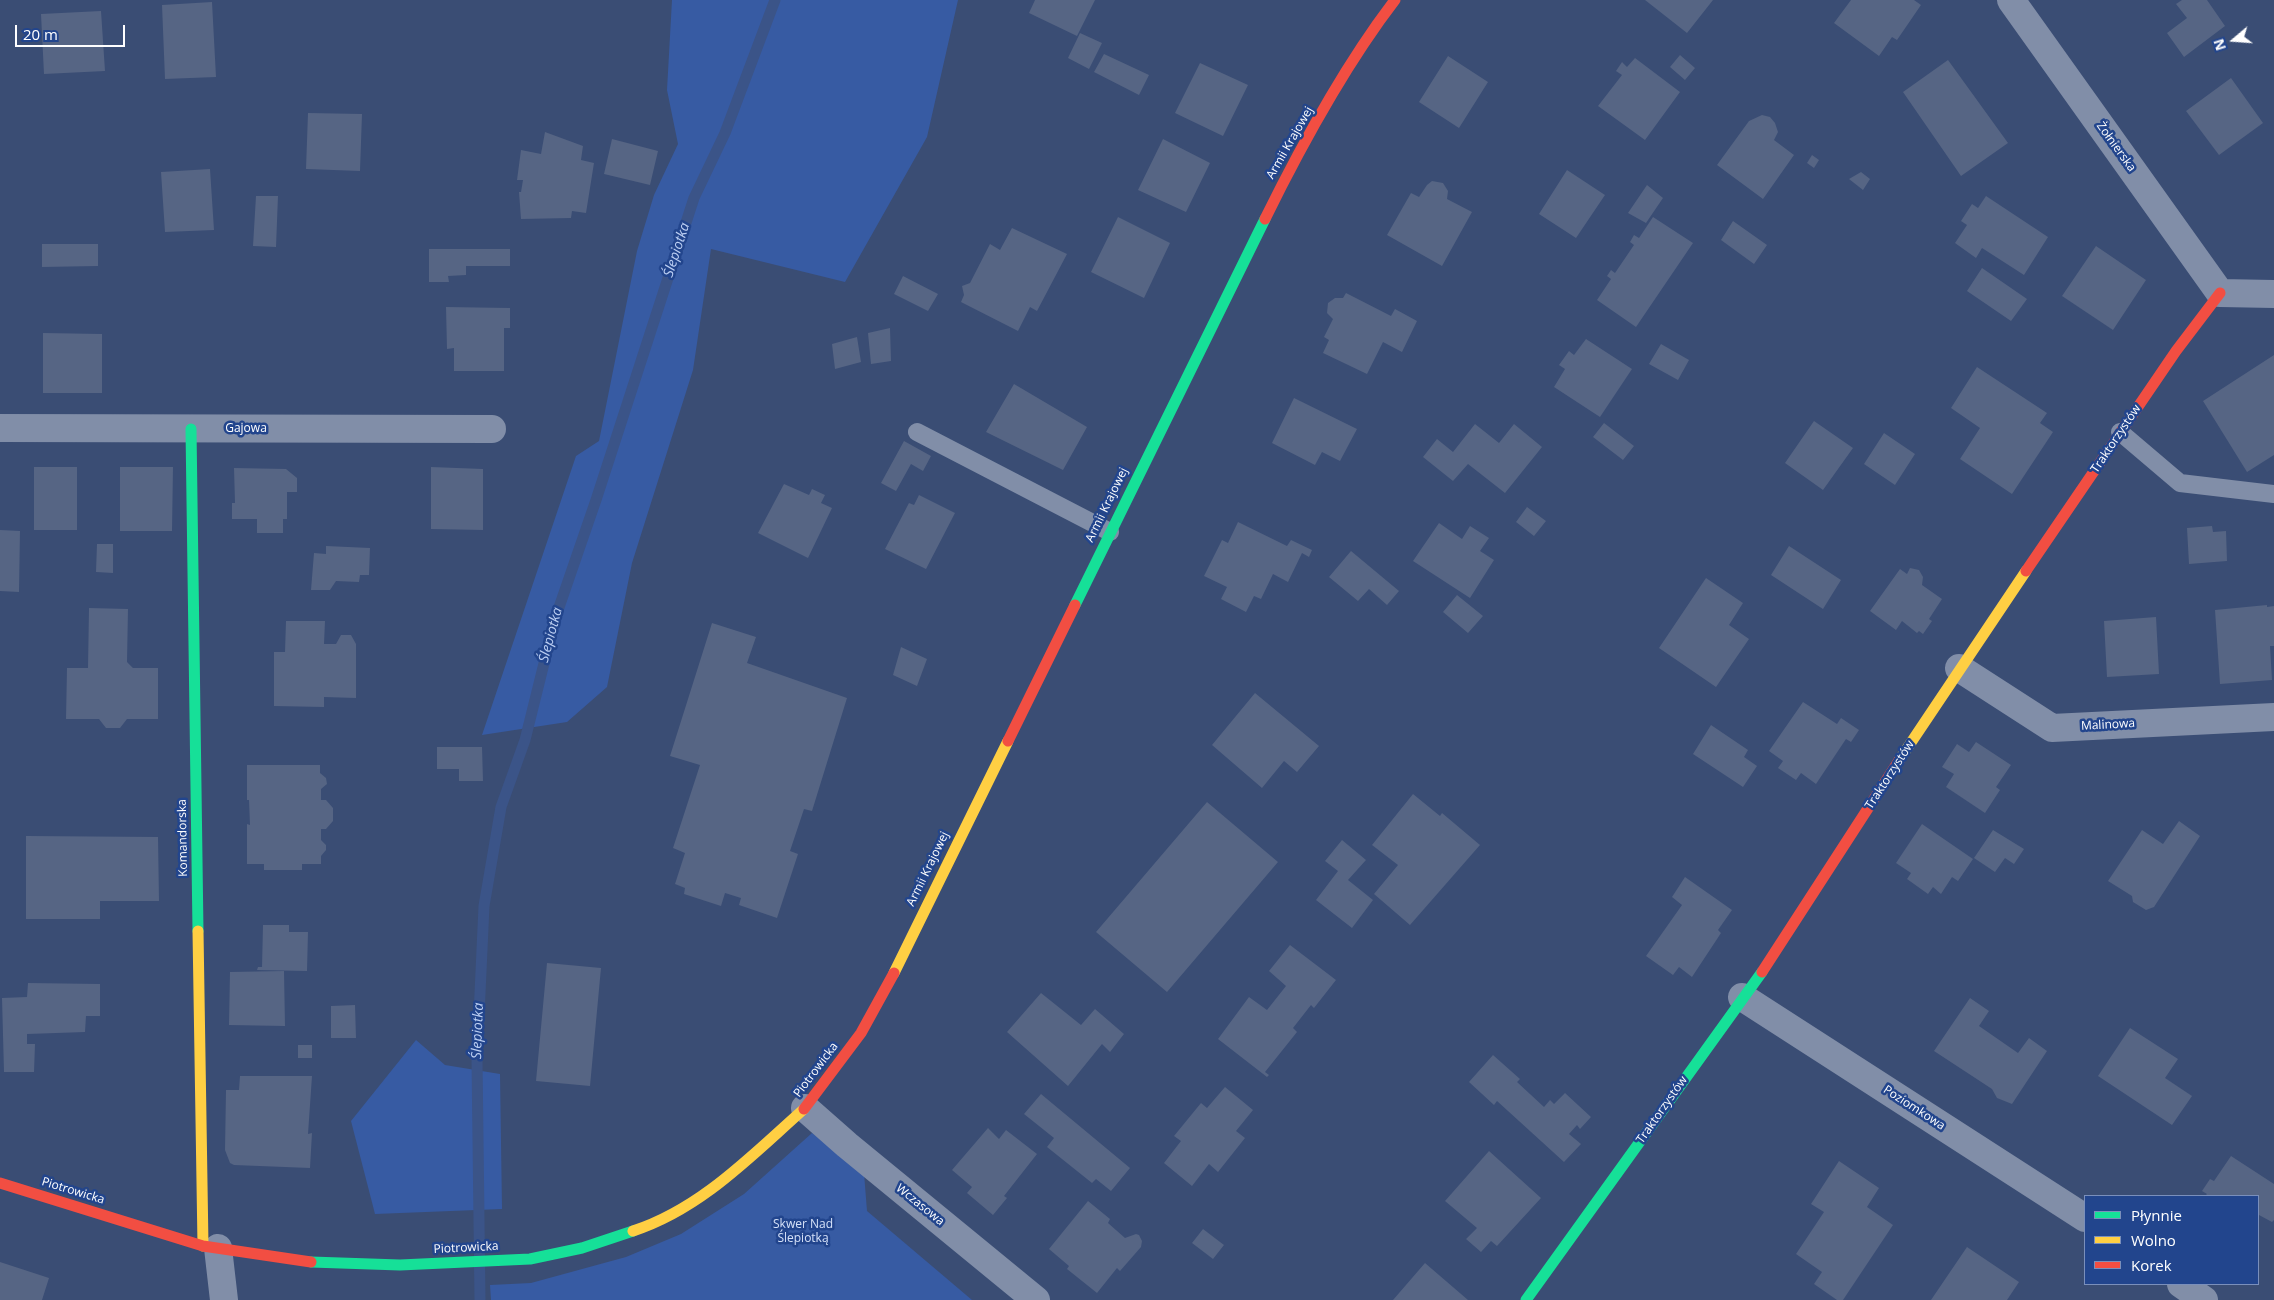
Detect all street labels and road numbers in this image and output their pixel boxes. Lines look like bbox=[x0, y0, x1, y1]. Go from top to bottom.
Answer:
street label: Armii Krajowej bbox=[1264, 104, 1316, 182]
street label: Żołnierska bbox=[2093, 119, 2139, 175]
street label: Traktorzystów bbox=[2088, 402, 2144, 476]
street label: Gajowa bbox=[225, 422, 267, 436]
street label: Armii Krajowej bbox=[1083, 465, 1131, 545]
street label: Malinowa bbox=[2081, 716, 2135, 734]
street label: Traktorzystów bbox=[1862, 738, 1918, 812]
street label: Komandorska bbox=[175, 799, 191, 877]
street label: Armii Krajowej bbox=[904, 829, 952, 909]
street label: Piotrowicka bbox=[791, 1040, 841, 1100]
street label: Traktorzystów bbox=[1633, 1073, 1691, 1147]
street label: Poziomkowa bbox=[1880, 1083, 1948, 1133]
street label: Piotrowicka bbox=[40, 1175, 106, 1207]
street label: Wczasowa bbox=[893, 1181, 947, 1229]
street label: Piotrowicka bbox=[433, 1239, 499, 1257]

